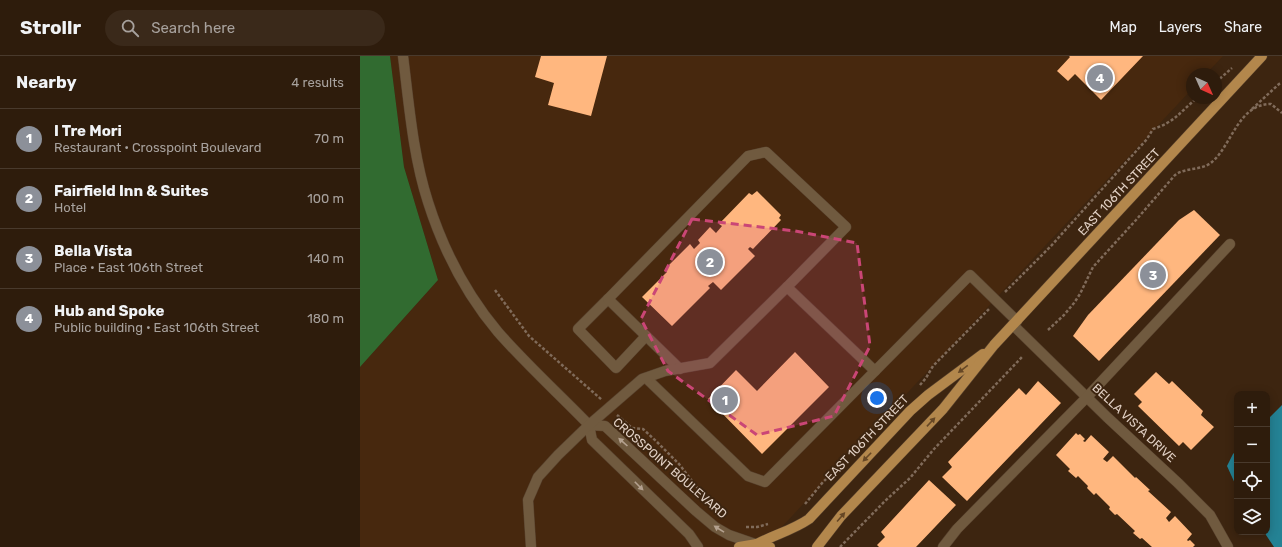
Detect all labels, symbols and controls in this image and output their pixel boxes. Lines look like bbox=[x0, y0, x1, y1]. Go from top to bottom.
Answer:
search box bbox=[105, 10, 385, 46]
text: Strollr bbox=[20, 16, 81, 39]
icon: search bbox=[119, 17, 141, 39]
text: Search here bbox=[151, 19, 235, 37]
text: Map bbox=[1110, 19, 1137, 36]
text: Layers bbox=[1159, 19, 1202, 36]
text: Share bbox=[1224, 19, 1262, 36]
pin: 4 bbox=[1087, 63, 1113, 93]
north arrow bbox=[1186, 68, 1222, 104]
text: Nearby bbox=[16, 72, 77, 92]
text: 4 results bbox=[291, 75, 344, 90]
text: I Tre Mori bbox=[54, 122, 122, 140]
text: 1 bbox=[26, 131, 32, 146]
text: 70 m bbox=[314, 131, 344, 146]
text: Restaurant · Crosspoint Boulevard bbox=[54, 140, 261, 155]
street label: EAST 106TH STREET bbox=[1075, 146, 1163, 238]
text: Fairfield Inn & Suites bbox=[54, 182, 209, 200]
text: 2 bbox=[25, 191, 33, 206]
text: 100 m bbox=[307, 191, 344, 206]
text: Hotel bbox=[54, 200, 86, 215]
text: Bella Vista bbox=[54, 242, 132, 260]
pin: 2 bbox=[697, 247, 723, 277]
text: 3 bbox=[25, 251, 33, 266]
text: 140 m bbox=[307, 251, 344, 266]
text: Place · East 106th Street bbox=[54, 260, 203, 275]
pin: 3 bbox=[1140, 260, 1166, 290]
text: Hub and Spoke bbox=[54, 302, 165, 320]
text: 4 bbox=[25, 311, 33, 326]
text: 180 m bbox=[307, 311, 344, 326]
text: Public building · East 106th Street bbox=[54, 320, 259, 335]
one-way arrow bbox=[957, 365, 968, 373]
street label: BELLA VISTA DRIVE bbox=[1089, 381, 1179, 465]
pin: 1 bbox=[712, 385, 738, 415]
your location bbox=[867, 388, 887, 408]
map controls bbox=[1234, 391, 1270, 535]
button: + bbox=[1234, 391, 1270, 427]
street label: EAST 106TH STREET bbox=[822, 392, 912, 484]
street label: CROSSPOINT BOULEVARD bbox=[610, 415, 730, 521]
one-way arrow bbox=[926, 417, 935, 427]
button: − bbox=[1234, 427, 1270, 463]
one-way arrow bbox=[618, 438, 628, 447]
one-way arrow bbox=[862, 452, 872, 462]
button: locate bbox=[1234, 463, 1270, 499]
one-way arrow bbox=[634, 481, 644, 491]
button: layers bbox=[1234, 499, 1270, 535]
one-way arrow bbox=[837, 511, 846, 522]
one-way arrow bbox=[714, 525, 725, 533]

